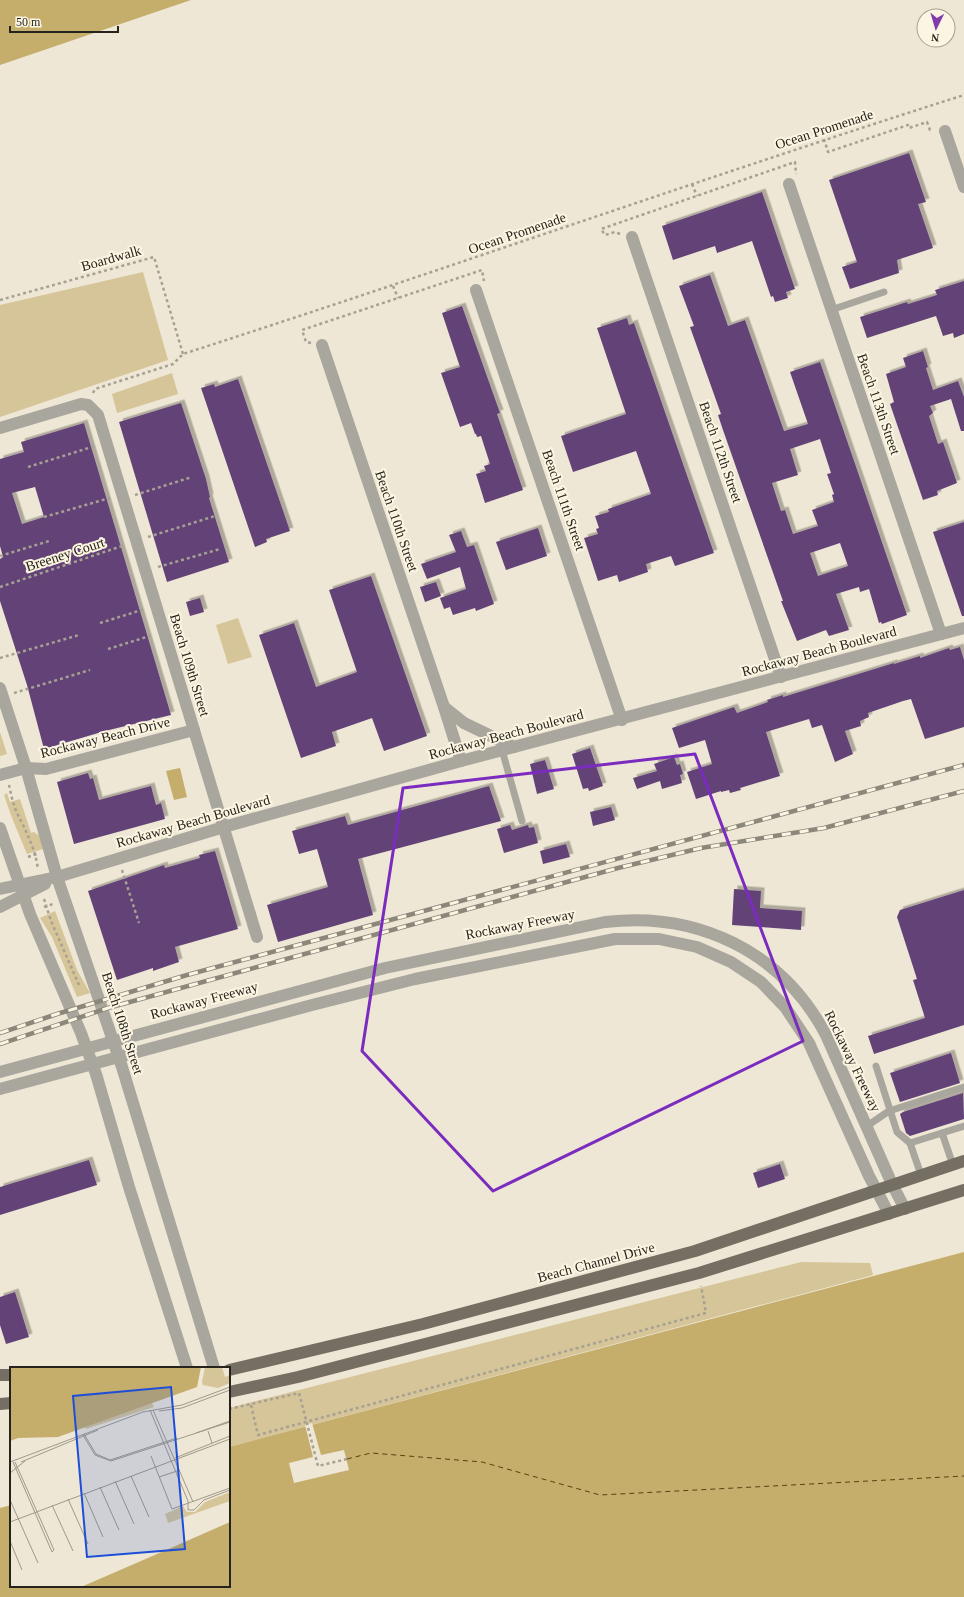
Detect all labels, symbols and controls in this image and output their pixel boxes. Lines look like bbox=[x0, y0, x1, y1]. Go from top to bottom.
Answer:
scale bar bbox=[10, 8, 118, 34]
north arrow bbox=[916, 8, 956, 48]
text: 50 m bbox=[16, 15, 41, 29]
text: N bbox=[931, 32, 940, 44]
street label: Ocean Promenade bbox=[773, 107, 875, 152]
street label: Ocean Promenade bbox=[466, 210, 568, 257]
street label: Boardwalk bbox=[80, 243, 143, 274]
street label: Beach 113th Street bbox=[854, 352, 903, 457]
street label: Beach 112th Street bbox=[696, 400, 745, 505]
street label: Beach 111th Street bbox=[539, 448, 588, 553]
street label: Beach 110th Street bbox=[372, 469, 421, 574]
street label: Breeney Court bbox=[24, 535, 107, 574]
street label: Beach 109th Street bbox=[167, 612, 212, 718]
street label: Rockaway Beach Boulevard bbox=[740, 624, 898, 679]
street label: Rockaway Beach Boulevard bbox=[427, 707, 585, 762]
street label: Rockaway Beach Drive bbox=[39, 714, 171, 761]
street label: Rockaway Beach Boulevard bbox=[114, 792, 272, 851]
street label: Rockaway Freeway bbox=[464, 907, 576, 942]
street label: Beach 108th Street bbox=[99, 970, 146, 1076]
street label: Rockaway Freeway bbox=[149, 979, 260, 1022]
street label: Rockaway Freeway bbox=[822, 1008, 884, 1114]
street label: Beach Channel Drive bbox=[536, 1240, 656, 1285]
inset map bbox=[10, 1367, 230, 1587]

